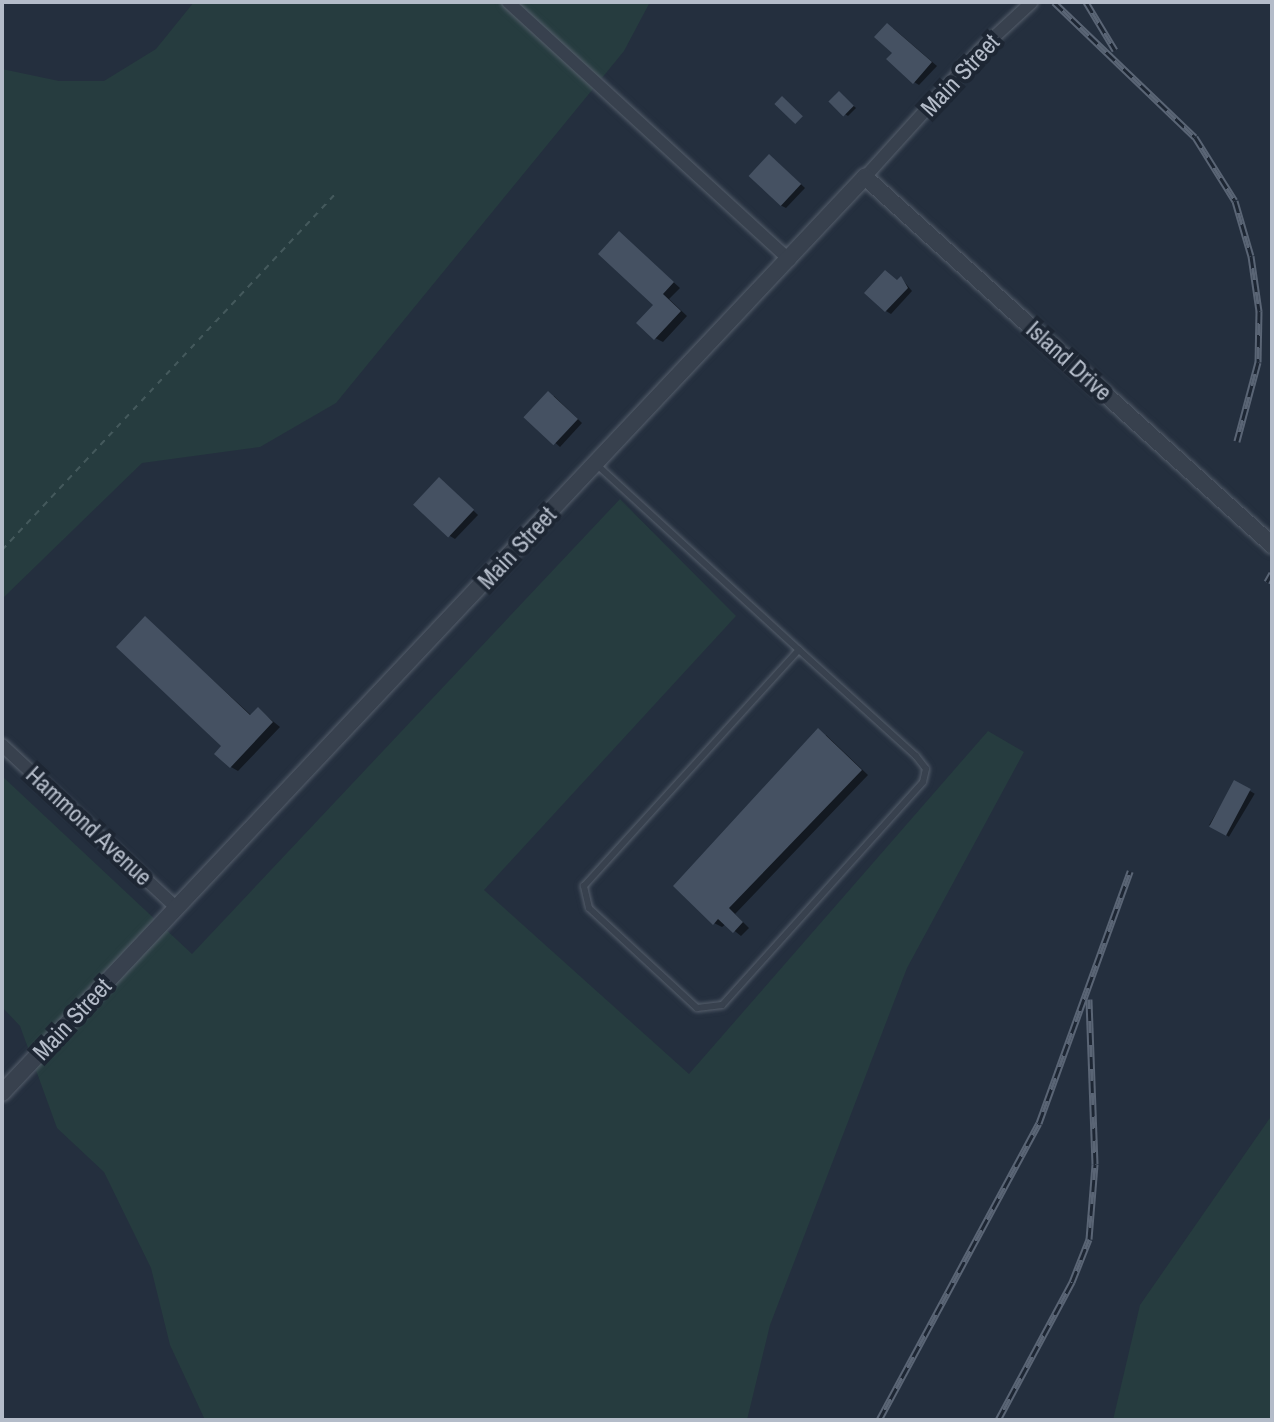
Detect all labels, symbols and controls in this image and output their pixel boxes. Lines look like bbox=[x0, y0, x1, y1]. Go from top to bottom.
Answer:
street label: Main Street bbox=[915, 28, 1005, 122]
street label: Island Drive bbox=[1020, 315, 1118, 407]
street label: Main Street bbox=[472, 501, 562, 595]
street label: Hammond Avenue bbox=[20, 760, 158, 892]
street label: Main Street bbox=[27, 972, 117, 1066]

